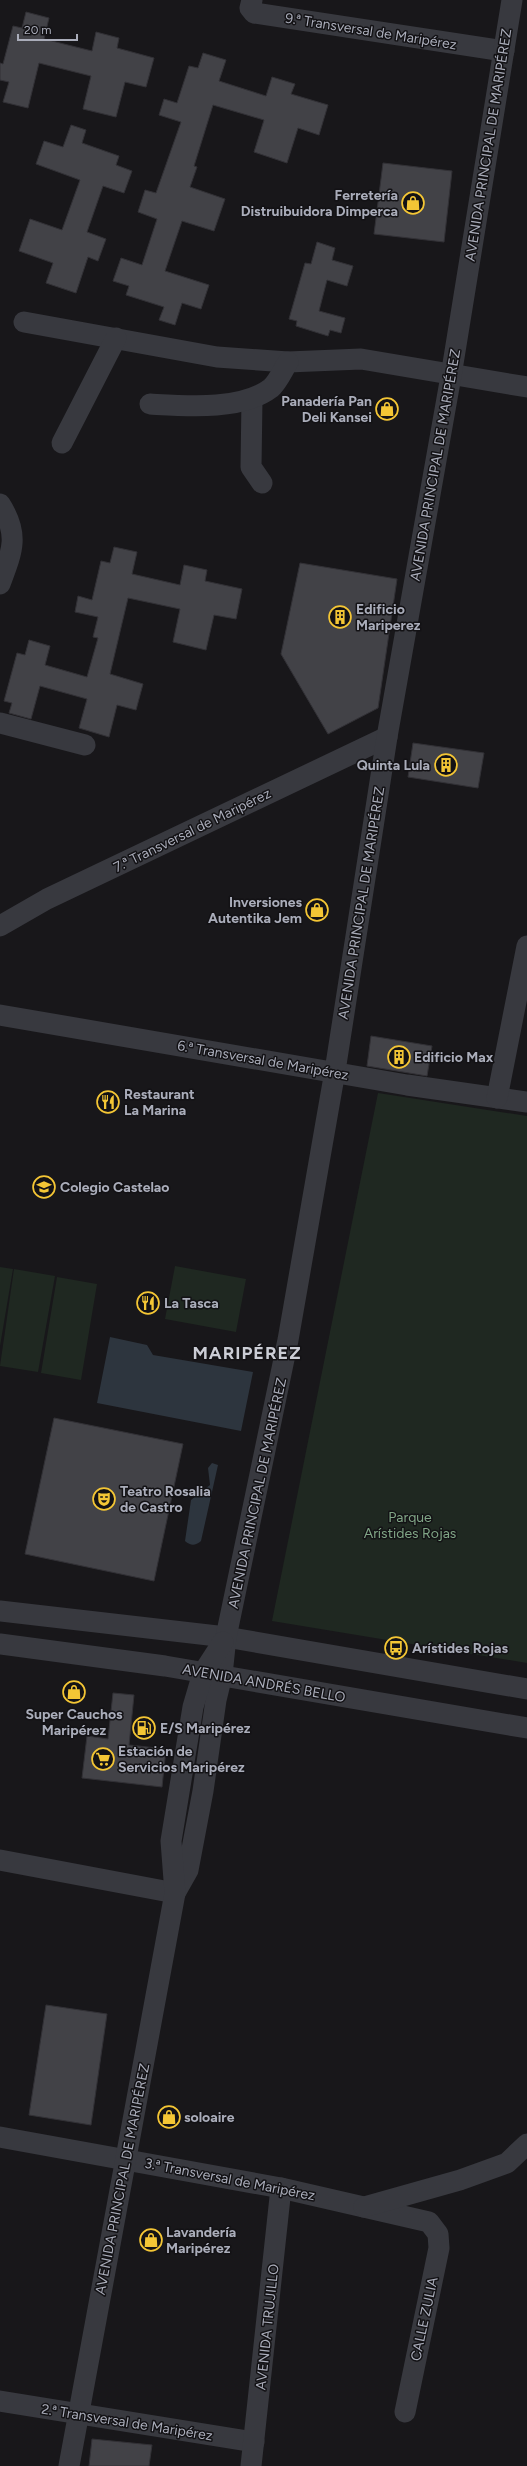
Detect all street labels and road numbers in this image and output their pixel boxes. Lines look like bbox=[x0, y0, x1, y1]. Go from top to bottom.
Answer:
street label: 9.ª Transversal de Maripérez bbox=[284, 10, 458, 53]
street label: AVENIDA PRINCIPAL DE MARIPÉREZ bbox=[462, 27, 515, 263]
street label: AVENIDA PRINCIPAL DE MARIPÉREZ bbox=[407, 348, 464, 583]
street label: 7.ª Transversal de Maripérez bbox=[111, 785, 274, 876]
street label: AVENIDA PRINCIPAL DE MARIPÉREZ bbox=[335, 785, 388, 1021]
street label: 6.ª Transversal de Maripérez bbox=[176, 1037, 350, 1084]
street label: AVENIDA PRINCIPAL DE MARIPÉREZ bbox=[225, 1376, 290, 1610]
street label: AVENIDA ANDRÉS BELLO bbox=[181, 1661, 347, 1706]
street label: AVENIDA PRINCIPAL DE MARIPÉREZ bbox=[92, 2062, 153, 2296]
street label: 3.ª Transversal de Maripérez bbox=[143, 2155, 317, 2204]
street label: AVENIDA TRUJILLO bbox=[252, 2263, 283, 2391]
street label: CALLE ZULIA bbox=[407, 2275, 442, 2363]
street label: 2.ª Transversal de Maripérez bbox=[40, 2401, 214, 2444]

